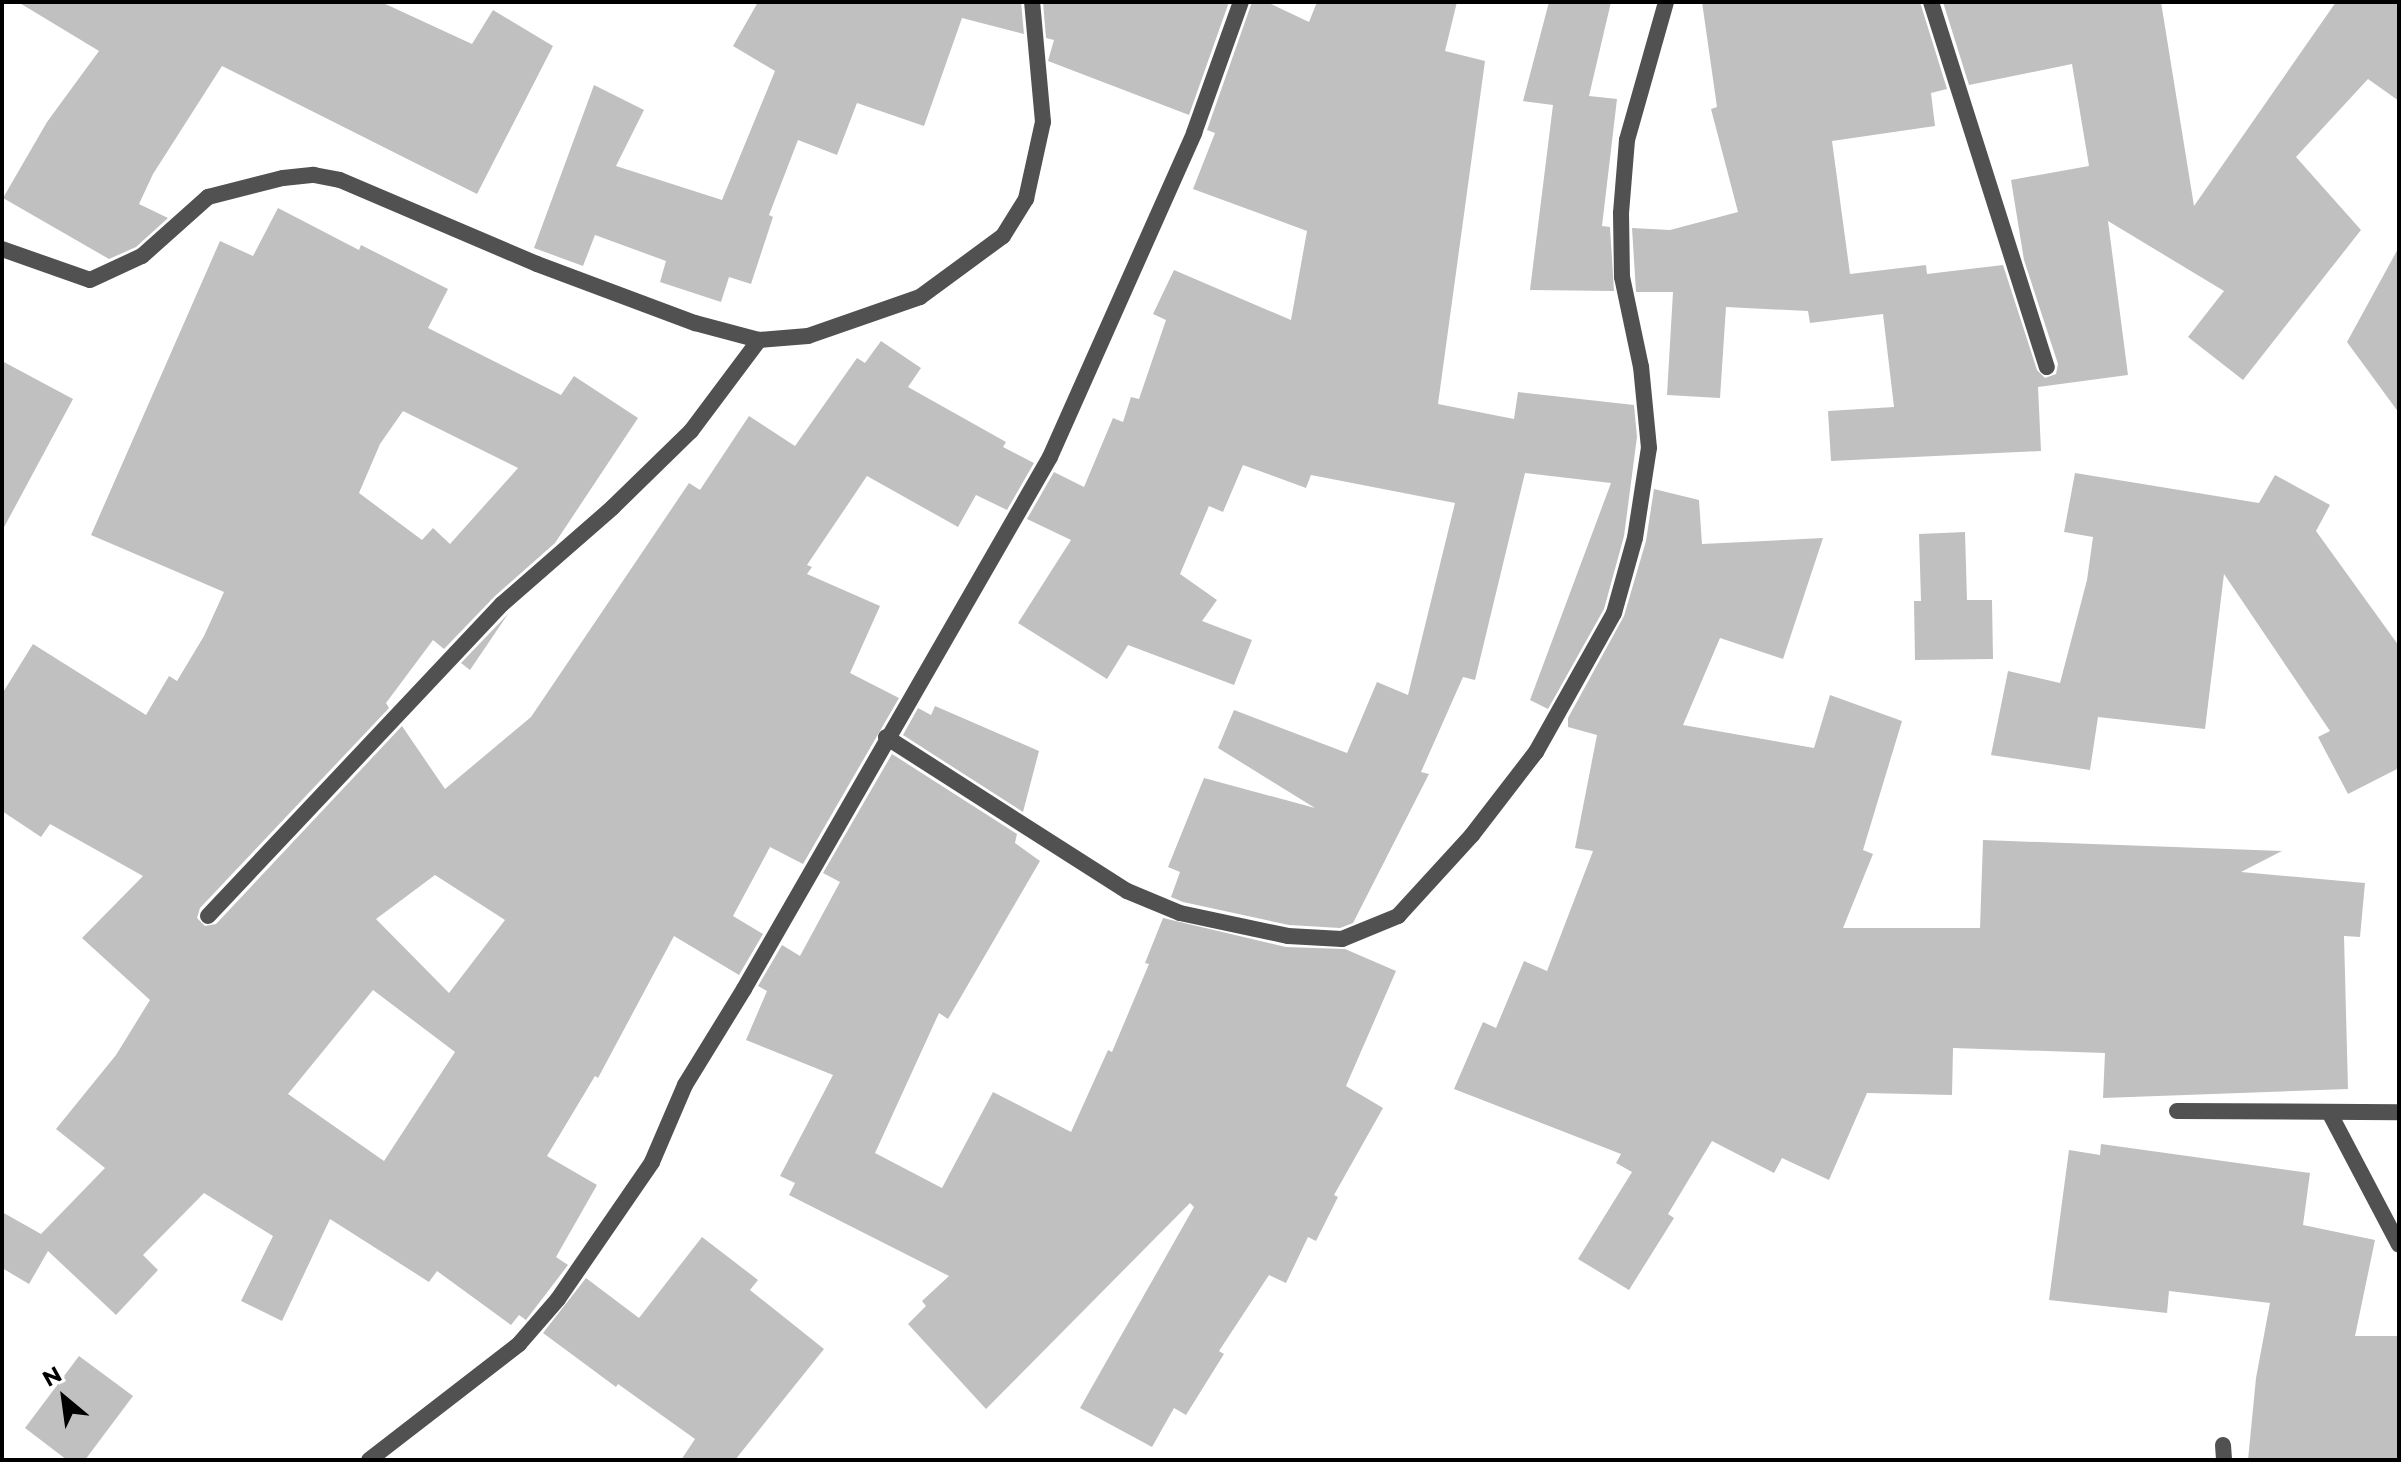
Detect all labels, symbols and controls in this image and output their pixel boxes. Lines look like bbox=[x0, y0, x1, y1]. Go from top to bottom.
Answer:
north arrow bbox=[24, 1358, 104, 1438]
text: N bbox=[38, 1360, 66, 1393]

